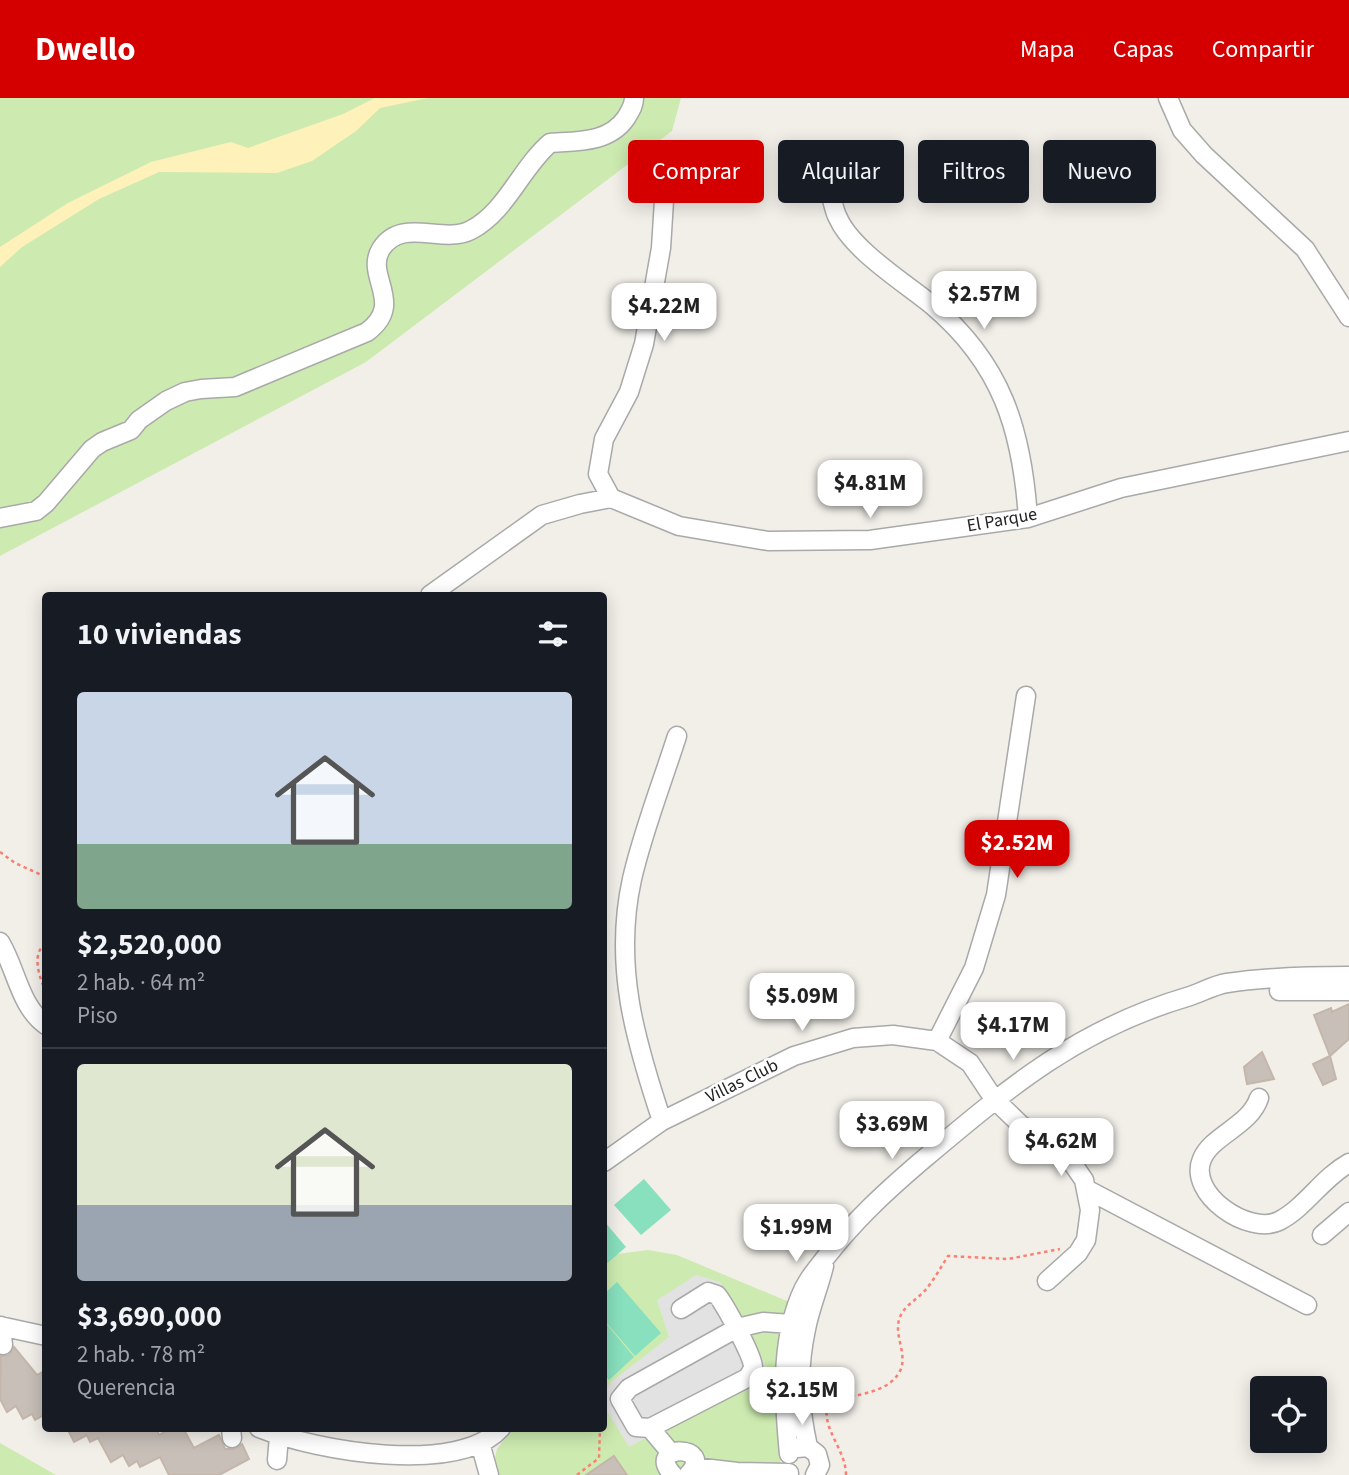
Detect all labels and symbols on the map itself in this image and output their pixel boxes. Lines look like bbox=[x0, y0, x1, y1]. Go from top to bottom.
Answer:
pin: $2.57M bbox=[927, 272, 1041, 331]
pin: $4.22M bbox=[607, 284, 721, 343]
pin: $4.81M bbox=[813, 460, 927, 520]
street label: El Parque bbox=[965, 502, 1039, 538]
pin: $2.52M bbox=[960, 820, 1074, 880]
pin: $5.09M bbox=[745, 974, 859, 1033]
pin: $4.17M bbox=[956, 1002, 1070, 1062]
street label: Villas Club bbox=[702, 1053, 782, 1109]
pin: $3.69M bbox=[835, 1102, 949, 1161]
pin: $4.62M bbox=[1004, 1118, 1118, 1178]
pin: $1.99M bbox=[739, 1204, 853, 1264]
pin: $2.15M bbox=[745, 1368, 859, 1427]

